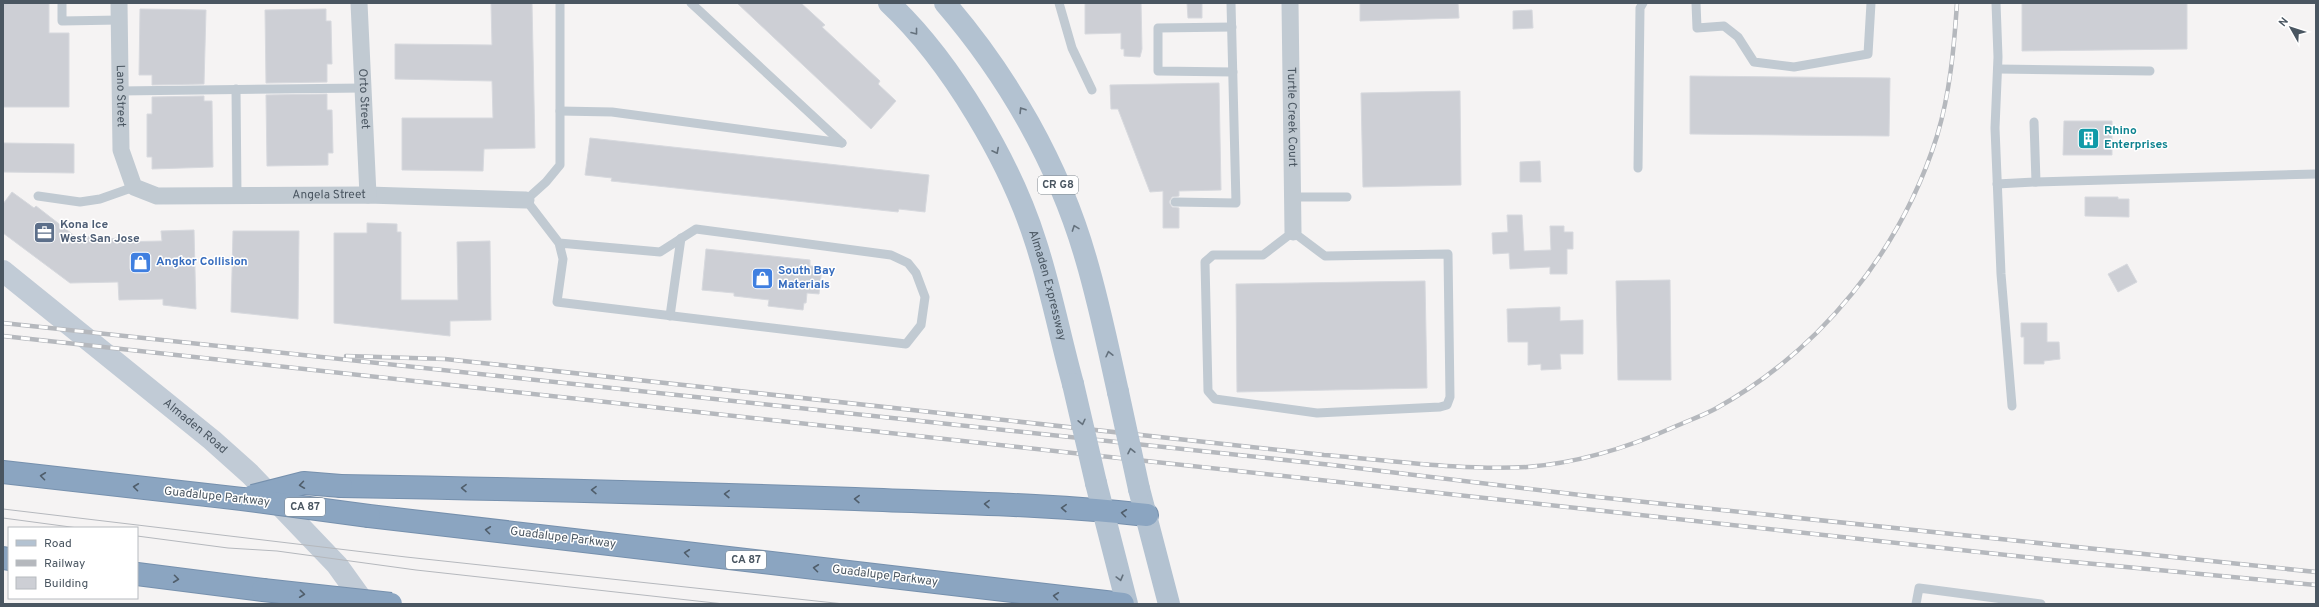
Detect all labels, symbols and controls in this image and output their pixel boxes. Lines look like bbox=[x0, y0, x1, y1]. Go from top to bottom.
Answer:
north arrow bbox=[2271, 8, 2311, 48]
text: N bbox=[2276, 15, 2292, 30]
one-way arrow bbox=[910, 27, 917, 34]
street label: Lano Street bbox=[112, 65, 129, 127]
street label: Turtle Creek Court bbox=[1283, 67, 1300, 167]
street label: Orto Street bbox=[354, 68, 373, 130]
one-way arrow bbox=[1019, 107, 1026, 114]
place label: Rhino Enterprises bbox=[2104, 123, 2168, 153]
building icon: Rhino Enterprises bbox=[2075, 125, 2101, 151]
one-way arrow bbox=[991, 146, 999, 154]
road number: CR G8 bbox=[1038, 176, 1078, 194]
street label: Angela Street bbox=[292, 187, 366, 203]
place label: Kona Ice West San Jose bbox=[60, 217, 140, 247]
office icon: Kona Ice West San Jose bbox=[31, 219, 57, 245]
one-way arrow bbox=[1072, 225, 1080, 232]
street label: Almaden Expressway bbox=[1024, 228, 1070, 343]
shop icon: Angkor Collision bbox=[127, 249, 153, 275]
place label: Angkor Collision bbox=[156, 254, 248, 270]
place label: South Bay Materials bbox=[778, 263, 836, 293]
shop icon: South Bay Materials bbox=[749, 265, 775, 291]
one-way arrow bbox=[1106, 351, 1114, 357]
street label: Almaden Road bbox=[159, 395, 230, 458]
one-way arrow bbox=[1077, 419, 1085, 425]
one-way arrow bbox=[1127, 448, 1135, 454]
one-way arrow bbox=[40, 472, 46, 481]
one-way arrow bbox=[299, 480, 305, 489]
one-way arrow bbox=[133, 483, 139, 492]
street label: Guadalupe Parkway bbox=[163, 483, 271, 511]
one-way arrow bbox=[461, 484, 467, 492]
one-way arrow bbox=[591, 486, 597, 494]
one-way arrow bbox=[724, 490, 730, 499]
one-way arrow bbox=[854, 495, 860, 503]
road number: CA 87 bbox=[285, 498, 325, 516]
one-way arrow bbox=[984, 500, 990, 508]
one-way arrow bbox=[1061, 504, 1067, 513]
one-way arrow bbox=[1121, 509, 1127, 518]
street label: Guadalupe Parkway bbox=[509, 524, 617, 552]
one-way arrow bbox=[485, 525, 491, 534]
legend bbox=[8, 527, 138, 599]
text: Road bbox=[44, 536, 72, 552]
one-way arrow bbox=[684, 549, 690, 558]
road number: CA 87 bbox=[726, 551, 766, 569]
text: Railway bbox=[44, 556, 85, 572]
street label: Guadalupe Parkway bbox=[831, 562, 939, 590]
one-way arrow bbox=[813, 564, 819, 573]
one-way arrow bbox=[173, 574, 179, 583]
one-way arrow bbox=[1115, 575, 1124, 582]
text: Building bbox=[44, 576, 88, 592]
one-way arrow bbox=[299, 589, 305, 598]
one-way arrow bbox=[1053, 592, 1059, 601]

